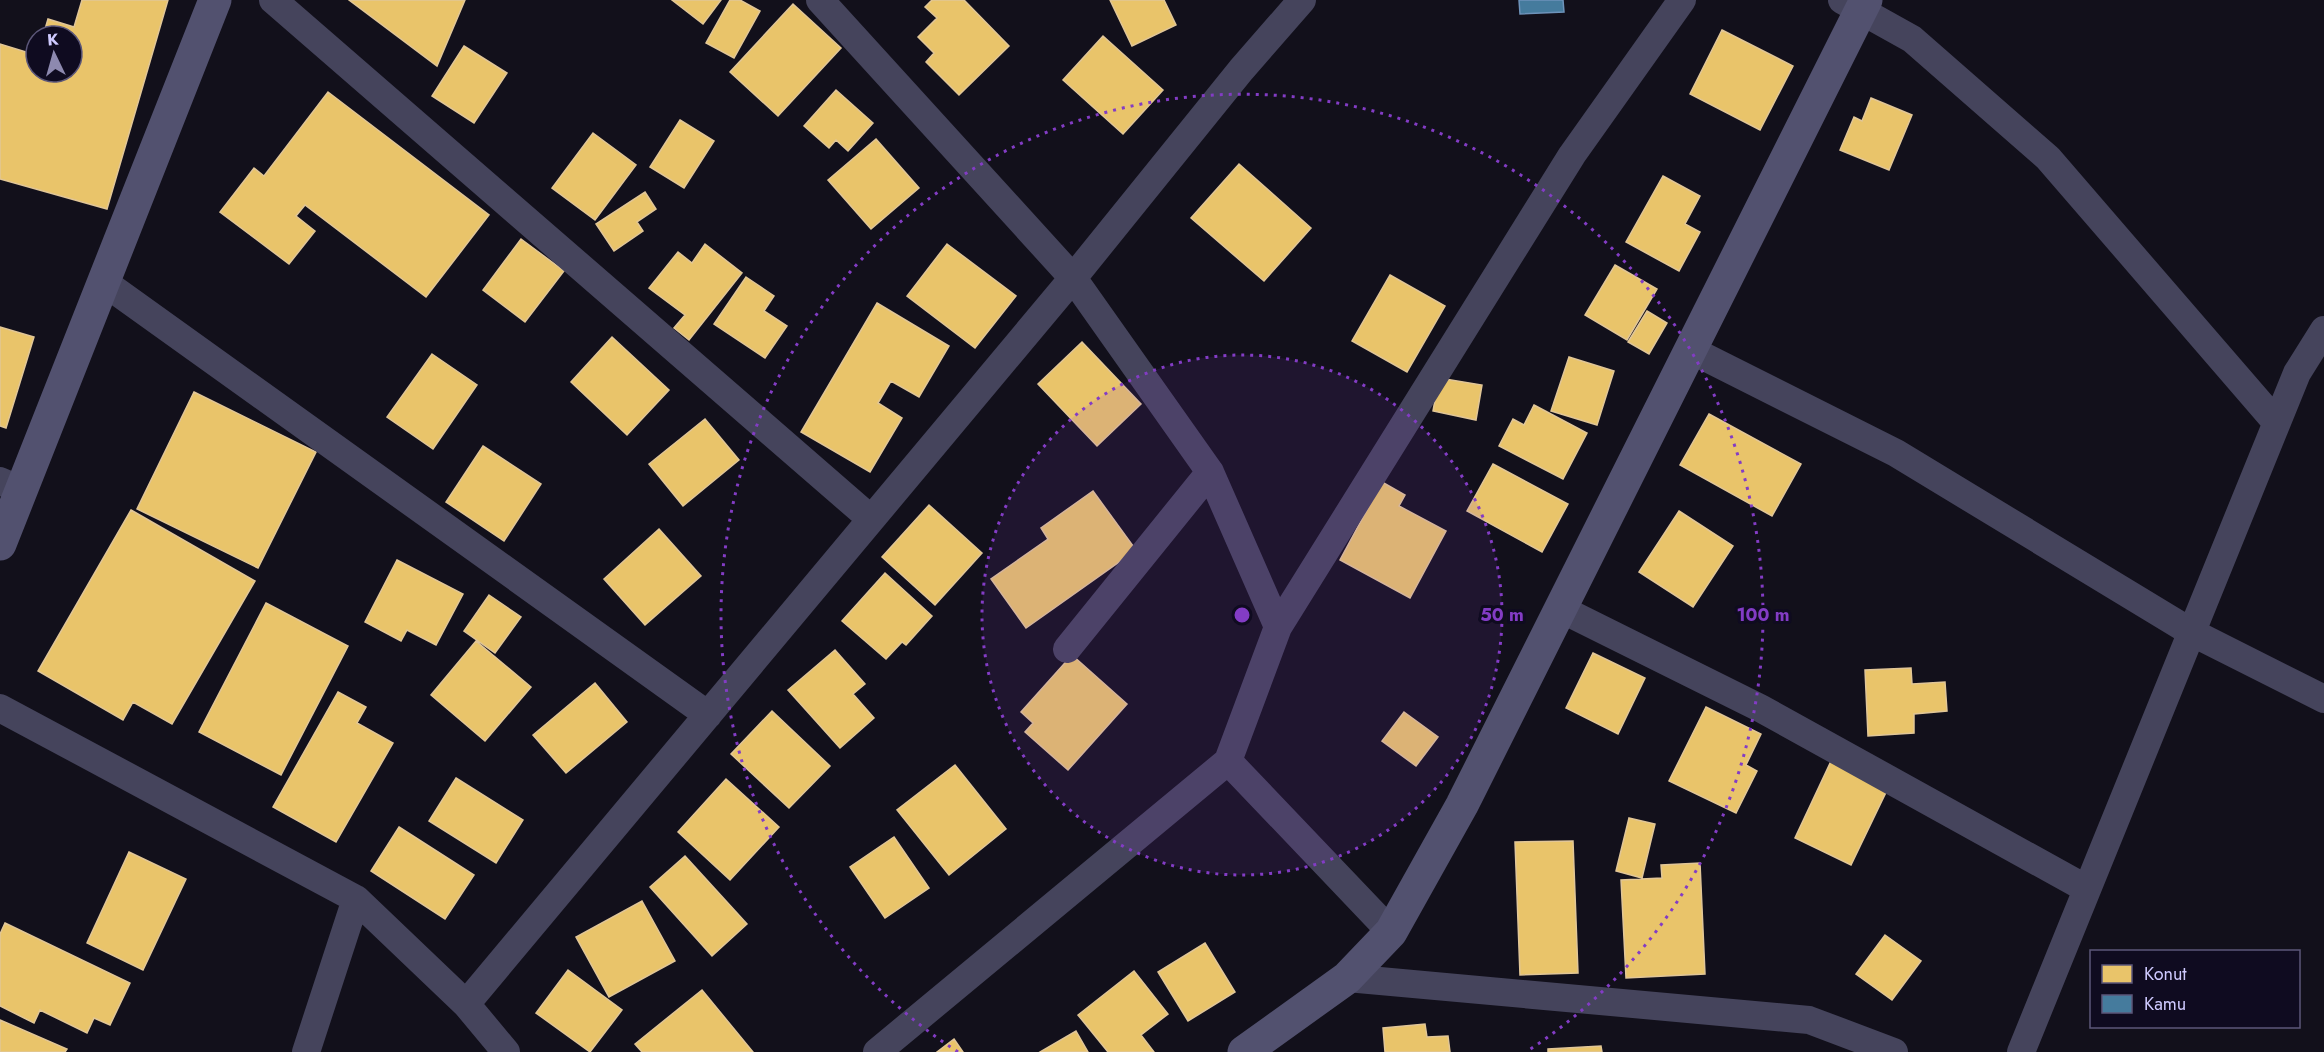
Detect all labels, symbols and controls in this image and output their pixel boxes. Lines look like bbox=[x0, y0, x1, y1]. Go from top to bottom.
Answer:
north arrow bbox=[24, 24, 84, 84]
text: K bbox=[46, 28, 60, 51]
text: 50 m bbox=[1480, 602, 1524, 628]
text: 100 m bbox=[1736, 602, 1790, 628]
centre of rings bbox=[1232, 605, 1252, 625]
legend bbox=[2090, 950, 2300, 1028]
text: Konut bbox=[2144, 961, 2187, 987]
text: Kamu bbox=[2144, 991, 2186, 1017]

